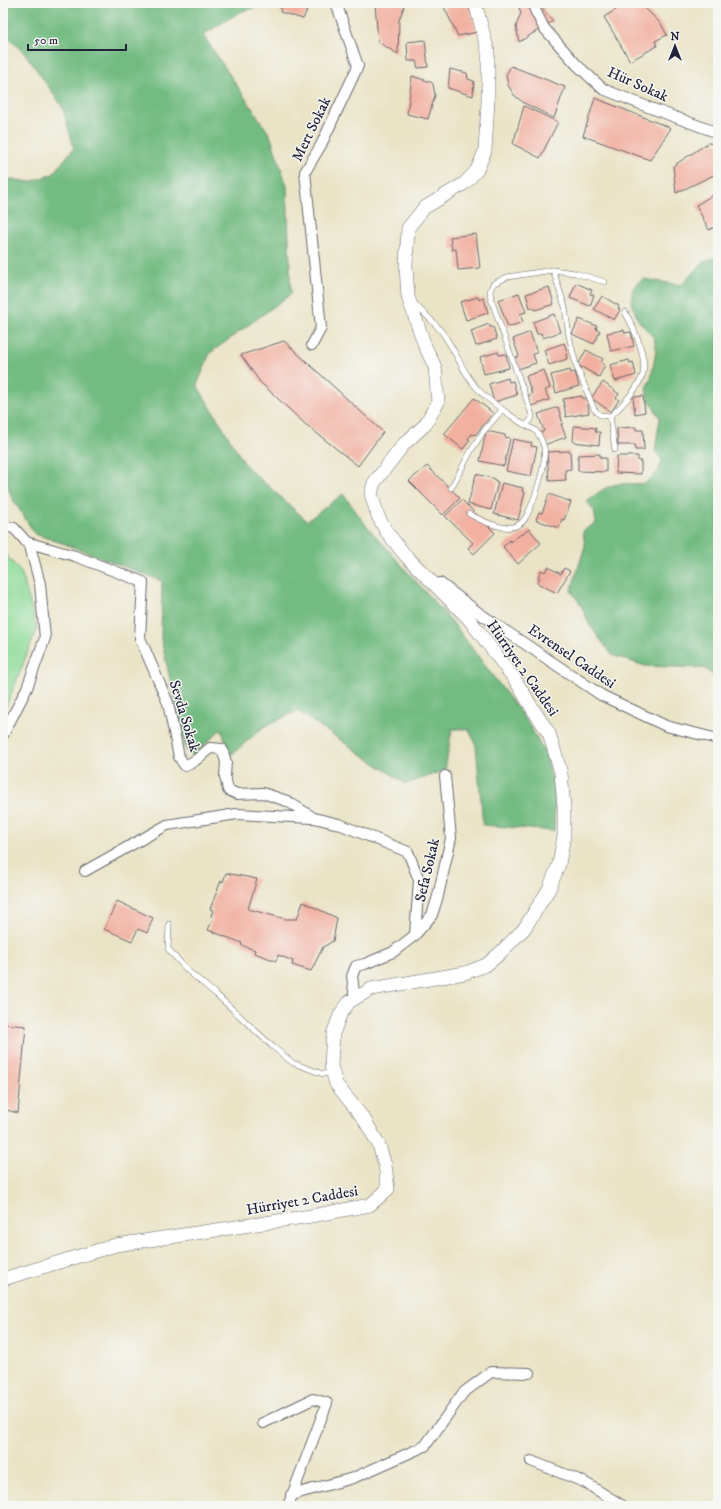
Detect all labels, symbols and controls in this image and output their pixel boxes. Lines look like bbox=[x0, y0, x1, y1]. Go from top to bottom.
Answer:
scale bar bbox=[28, 26, 126, 52]
north arrow bbox=[655, 26, 695, 66]
text: N bbox=[670, 30, 680, 44]
text: 50 m bbox=[34, 33, 58, 48]
street label: Hür Sokak bbox=[604, 63, 672, 107]
street label: Mert Sokak bbox=[288, 93, 336, 165]
street label: Hürriyet 2 Caddesi bbox=[482, 617, 563, 720]
street label: Evrensel Caddesi bbox=[524, 620, 619, 693]
street label: Sevda Sokak bbox=[165, 678, 205, 755]
street label: Sefa Sokak bbox=[411, 836, 444, 904]
street label: Hürriyet 2 Caddesi bbox=[245, 1181, 359, 1220]

